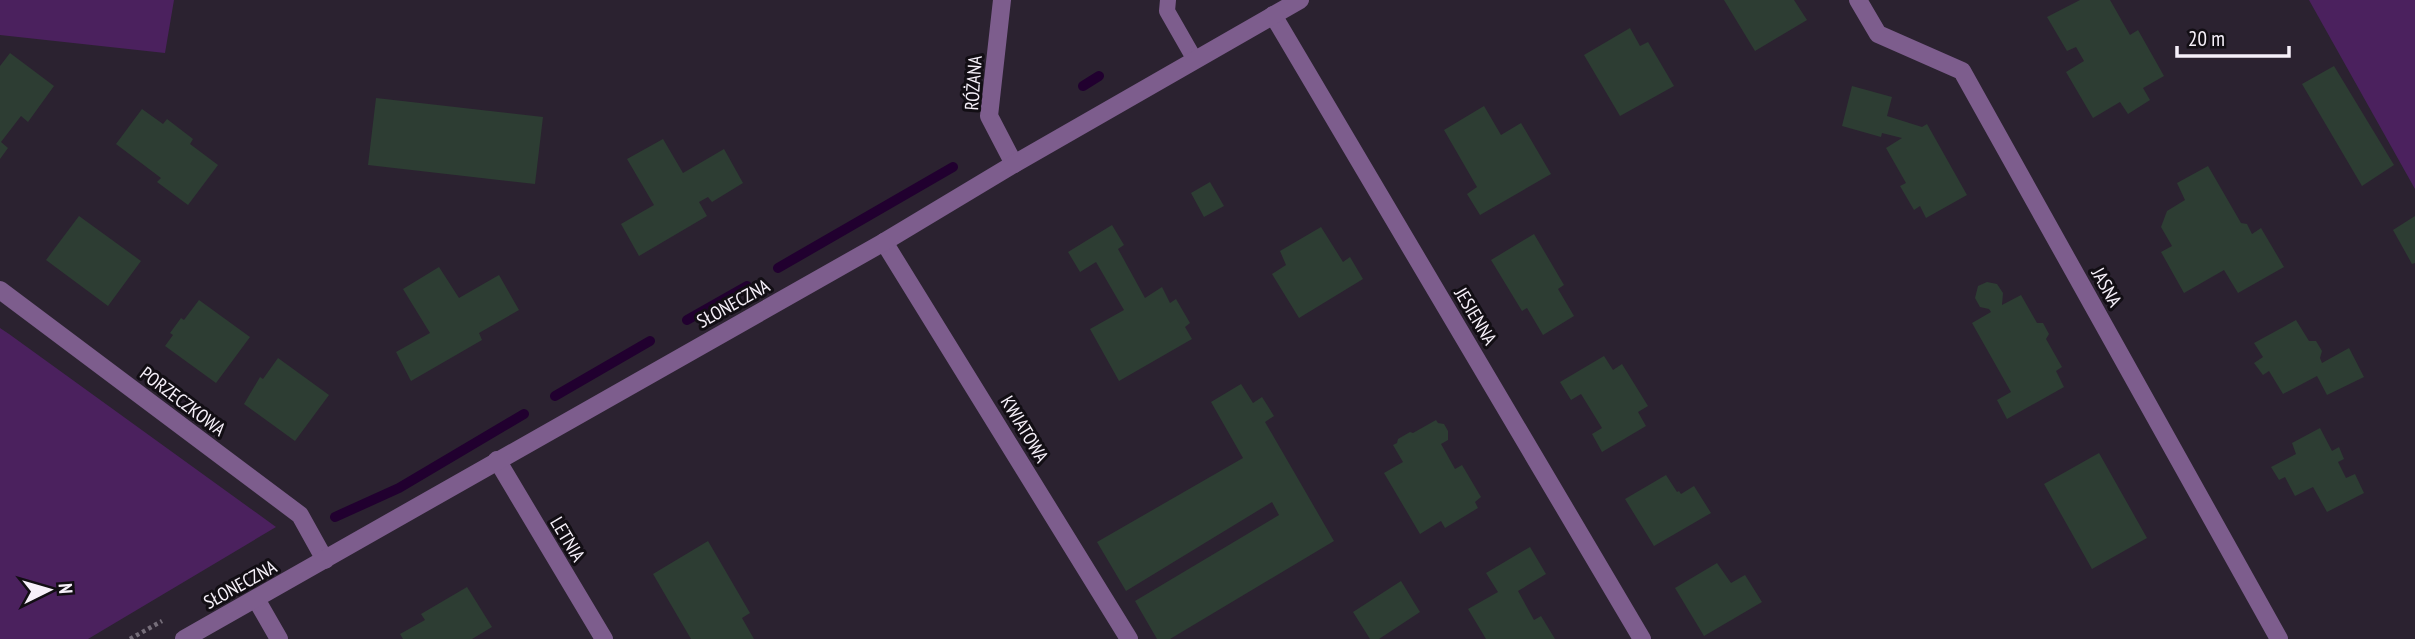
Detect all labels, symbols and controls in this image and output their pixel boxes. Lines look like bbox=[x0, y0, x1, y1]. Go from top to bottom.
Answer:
scale bar bbox=[2177, 14, 2289, 58]
text: 20 m bbox=[2188, 25, 2225, 52]
street label: RÓŻANA bbox=[959, 55, 987, 111]
street label: JASNA bbox=[2086, 262, 2127, 311]
street label: SŁONECZNA bbox=[692, 273, 774, 333]
street label: JESIENNA bbox=[1449, 282, 1502, 349]
street label: PORZECZKOWA bbox=[135, 361, 231, 441]
street label: KWIATOWA bbox=[996, 391, 1054, 467]
street label: LETNIA bbox=[545, 512, 591, 566]
street label: SŁONECZNA bbox=[199, 554, 281, 614]
north arrow bbox=[14, 555, 84, 625]
text: N bbox=[54, 582, 78, 595]

